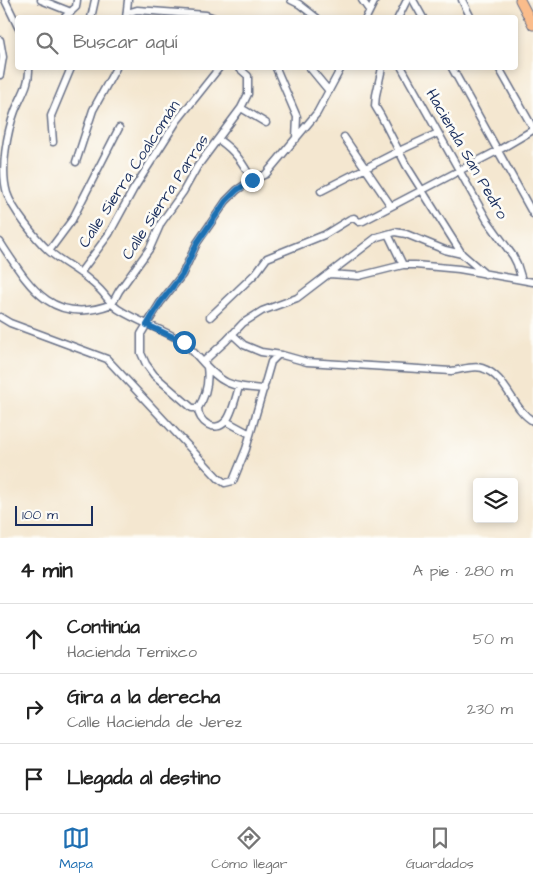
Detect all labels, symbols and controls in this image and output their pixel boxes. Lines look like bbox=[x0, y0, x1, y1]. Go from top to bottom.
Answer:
search box bbox=[15, 15, 518, 70]
icon: search bbox=[33, 29, 61, 57]
text: Buscar aquí bbox=[73, 29, 177, 56]
street label: Hacienda San Pedro bbox=[421, 85, 513, 223]
street label: Calle Sierra Coalcomán bbox=[73, 96, 185, 252]
street label: Calle Sierra Parras bbox=[116, 130, 214, 264]
route end bbox=[241, 169, 264, 192]
route start bbox=[173, 331, 196, 354]
map controls bbox=[473, 478, 518, 523]
button: layers bbox=[473, 478, 518, 523]
scale bar bbox=[15, 503, 92, 526]
text: 100 m bbox=[22, 505, 58, 525]
text: 4 min bbox=[20, 556, 73, 585]
text: A pie · 280 m bbox=[413, 560, 513, 582]
text: Continúa bbox=[67, 614, 140, 641]
icon: ahead bbox=[20, 625, 48, 653]
text: 50 m bbox=[473, 628, 513, 650]
text: Hacienda Temixco bbox=[67, 641, 197, 663]
text: Gira a la derecha bbox=[67, 684, 220, 711]
icon: right bbox=[20, 695, 48, 723]
text: 230 m bbox=[467, 698, 513, 720]
text: Calle Hacienda de Jerez bbox=[67, 711, 242, 733]
icon: arrive bbox=[20, 765, 48, 793]
text: Llegada al destino bbox=[67, 765, 220, 792]
tab: Mapa bbox=[59, 824, 93, 874]
tab: Cómo llegar bbox=[211, 824, 287, 874]
tab: Guardados bbox=[406, 824, 474, 874]

